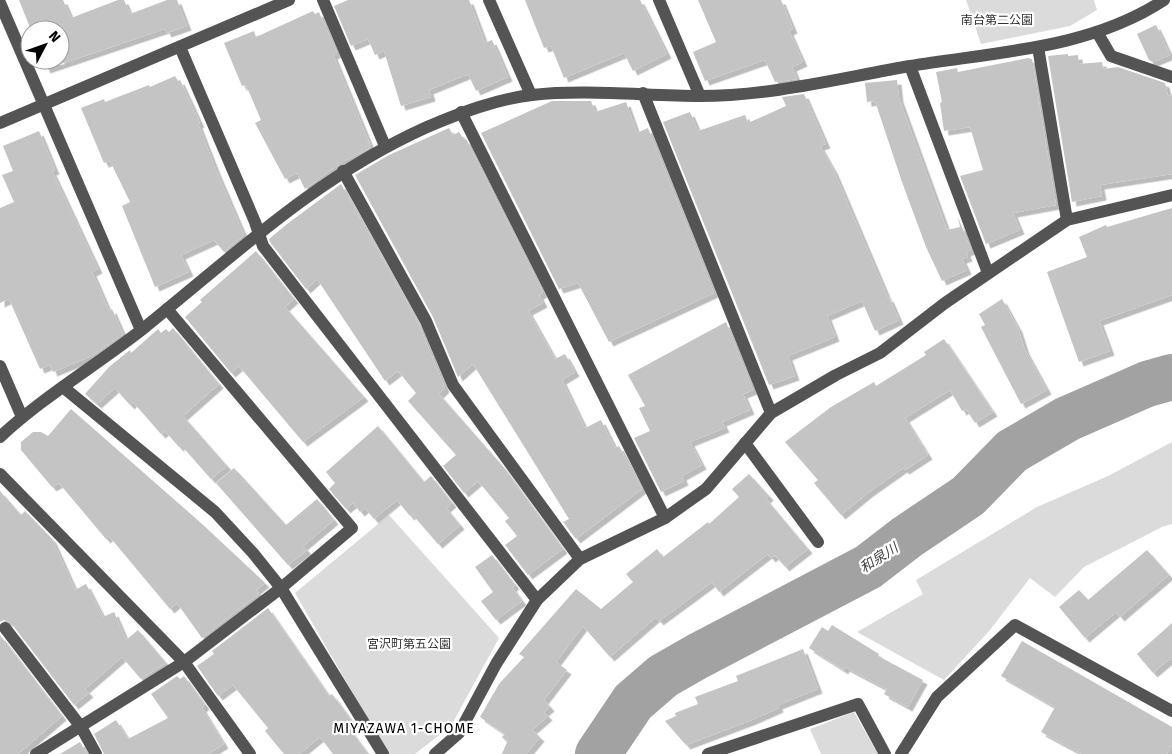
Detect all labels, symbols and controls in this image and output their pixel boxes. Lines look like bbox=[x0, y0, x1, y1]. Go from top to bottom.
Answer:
park label: 南台第二公園 bbox=[961, 13, 1033, 27]
north arrow bbox=[20, 20, 70, 70]
text: N bbox=[45, 28, 64, 46]
water label: 和泉川 bbox=[857, 538, 903, 577]
park label: 宮沢町第五公園 bbox=[367, 637, 451, 651]
district label: MIYAZAWA 1-CHOME bbox=[333, 720, 475, 737]

